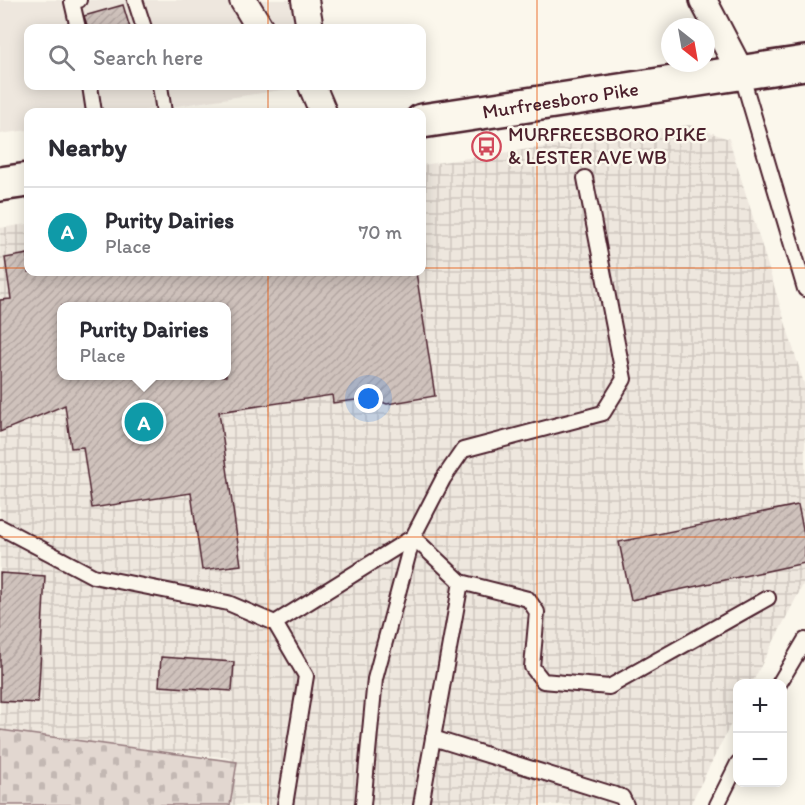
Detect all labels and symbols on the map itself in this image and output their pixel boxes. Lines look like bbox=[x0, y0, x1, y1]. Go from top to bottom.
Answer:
north arrow bbox=[661, 18, 715, 72]
street label: Murfreesboro Pike bbox=[481, 76, 640, 124]
place label: MURFREESBORO PIKE & LESTER AVE WB bbox=[508, 122, 706, 169]
bus stop icon: MURFREESBORO PIKE & LESTER AVE WB bbox=[471, 130, 503, 162]
your location bbox=[354, 384, 383, 413]
pin: A bbox=[124, 400, 164, 444]

